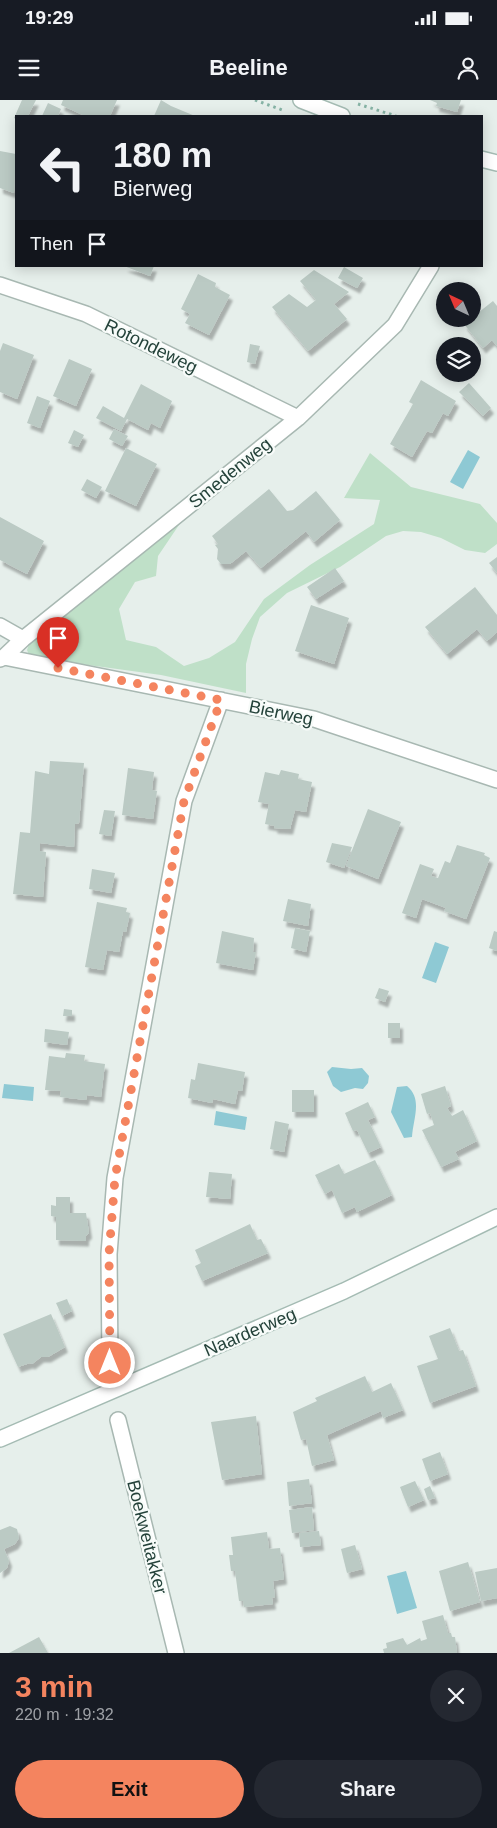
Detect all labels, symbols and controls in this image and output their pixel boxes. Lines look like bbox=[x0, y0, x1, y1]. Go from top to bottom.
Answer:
text: 19:29 bbox=[25, 7, 74, 28]
icon: menu bbox=[15, 54, 43, 82]
icon: person bbox=[454, 54, 482, 82]
text: Beeline bbox=[209, 55, 288, 80]
icon: left bbox=[30, 135, 95, 200]
text: 180 m bbox=[113, 135, 212, 174]
text: Bierweg bbox=[113, 176, 192, 201]
icon: arrive bbox=[83, 230, 111, 258]
text: Then bbox=[30, 233, 73, 254]
north arrow bbox=[436, 282, 481, 328]
map controls bbox=[436, 282, 481, 382]
street label: Rotondeweg bbox=[101, 315, 201, 377]
button: layers bbox=[436, 337, 481, 382]
street label: Smedenweg bbox=[185, 434, 275, 512]
pin bbox=[37, 617, 79, 668]
icon: arrive bbox=[44, 624, 72, 652]
street label: Bierweg bbox=[247, 696, 315, 730]
street label: Naarderweg bbox=[201, 1304, 299, 1360]
position arrow bbox=[83, 1336, 135, 1388]
street label: Boekweitakker bbox=[123, 1478, 171, 1596]
text: 3 min bbox=[15, 1670, 93, 1703]
button: close bbox=[430, 1670, 482, 1722]
text: 220 m · 19:32 bbox=[15, 1706, 114, 1723]
button: Exit bbox=[15, 1760, 244, 1818]
button: Share bbox=[254, 1760, 482, 1818]

